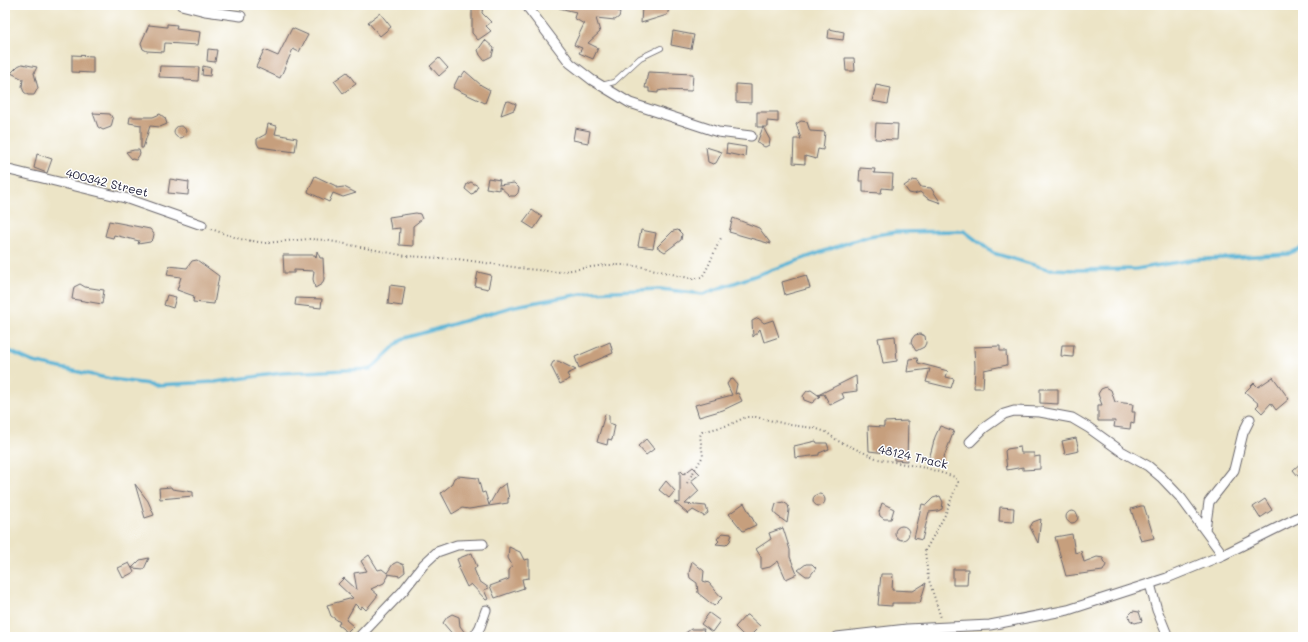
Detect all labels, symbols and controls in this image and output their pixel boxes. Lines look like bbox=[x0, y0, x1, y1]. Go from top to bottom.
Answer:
street label: 400342 Street bbox=[64, 164, 150, 200]
street label: 48124 Track bbox=[877, 440, 950, 472]

